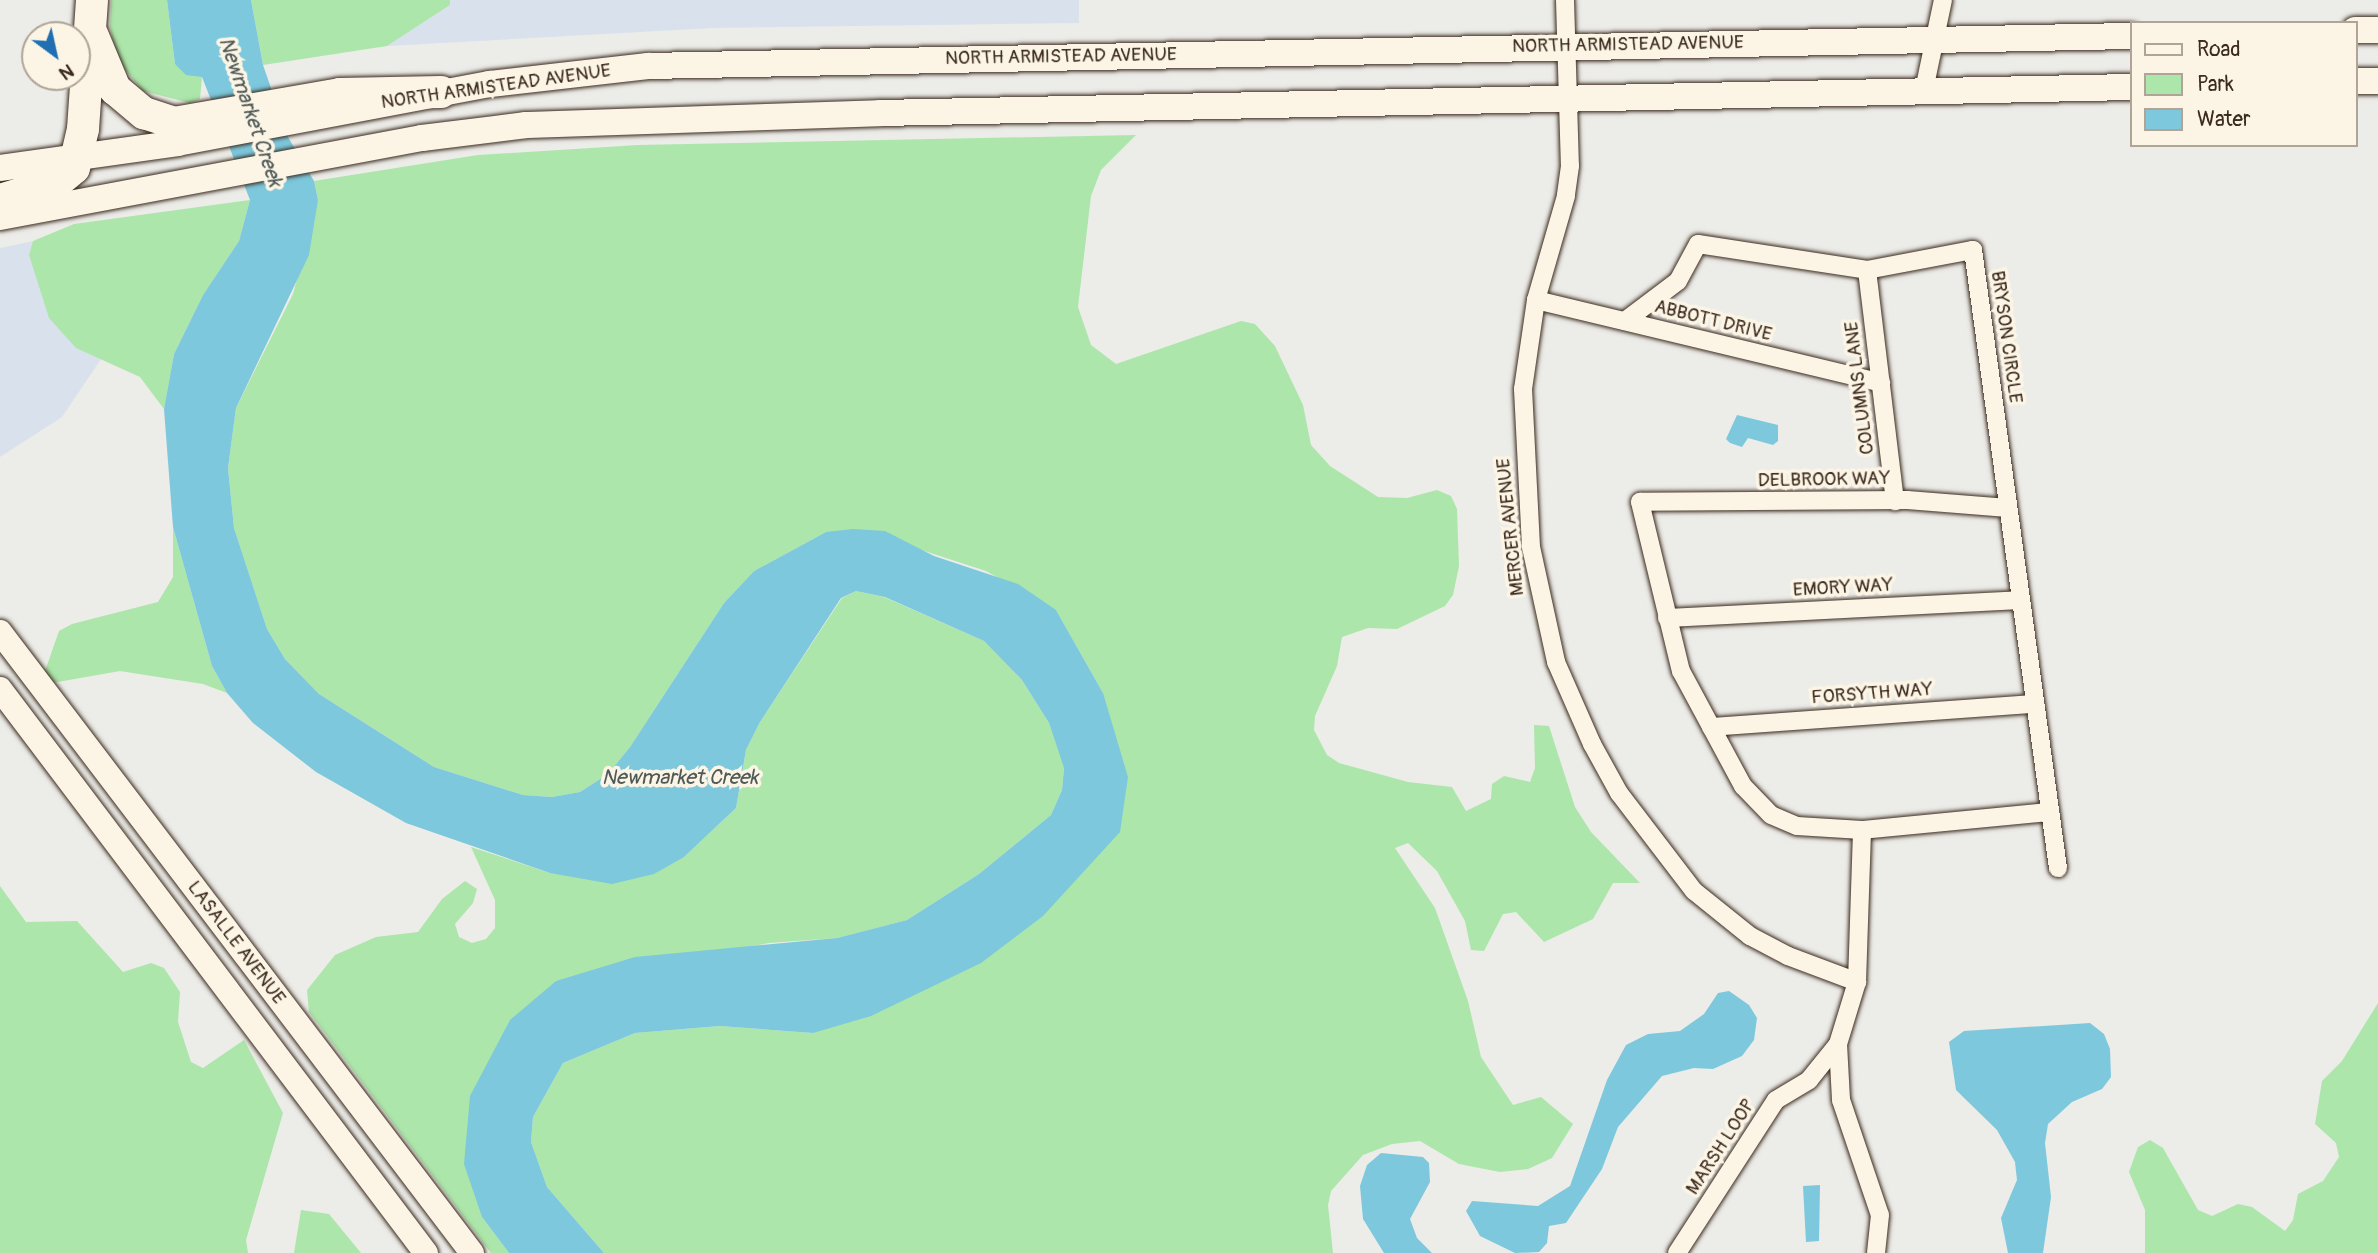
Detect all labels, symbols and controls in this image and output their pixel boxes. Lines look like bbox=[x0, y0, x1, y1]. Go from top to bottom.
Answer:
north arrow bbox=[21, 21, 91, 91]
legend bbox=[2130, 21, 2357, 147]
street label: NORTH ARMISTEAD AVENUE bbox=[1512, 32, 1744, 58]
water label: Newmarket Creek bbox=[213, 34, 287, 190]
text: Road bbox=[2197, 36, 2241, 63]
street label: NORTH ARMISTEAD AVENUE bbox=[945, 44, 1177, 70]
text: N bbox=[54, 58, 78, 85]
street label: NORTH ARMISTEAD AVENUE bbox=[380, 60, 612, 114]
text: Park bbox=[2197, 71, 2234, 98]
text: Water bbox=[2197, 106, 2250, 133]
street label: BRYSON CIRCLE bbox=[1985, 269, 2027, 405]
street label: ABBOTT DRIVE bbox=[1652, 295, 1774, 347]
street label: COLUMNS LANE bbox=[1841, 320, 1879, 456]
street label: MERCER AVENUE bbox=[1492, 457, 1530, 597]
street label: DELBROOK WAY bbox=[1758, 467, 1890, 493]
street label: EMORY WAY bbox=[1792, 574, 1894, 602]
street label: FORSYTH WAY bbox=[1810, 678, 1934, 710]
water label: Newmarket Creek bbox=[602, 765, 758, 791]
street label: LASALLE AVENUE bbox=[182, 877, 290, 1009]
street label: MARSH LOOP bbox=[1682, 1095, 1760, 1199]

